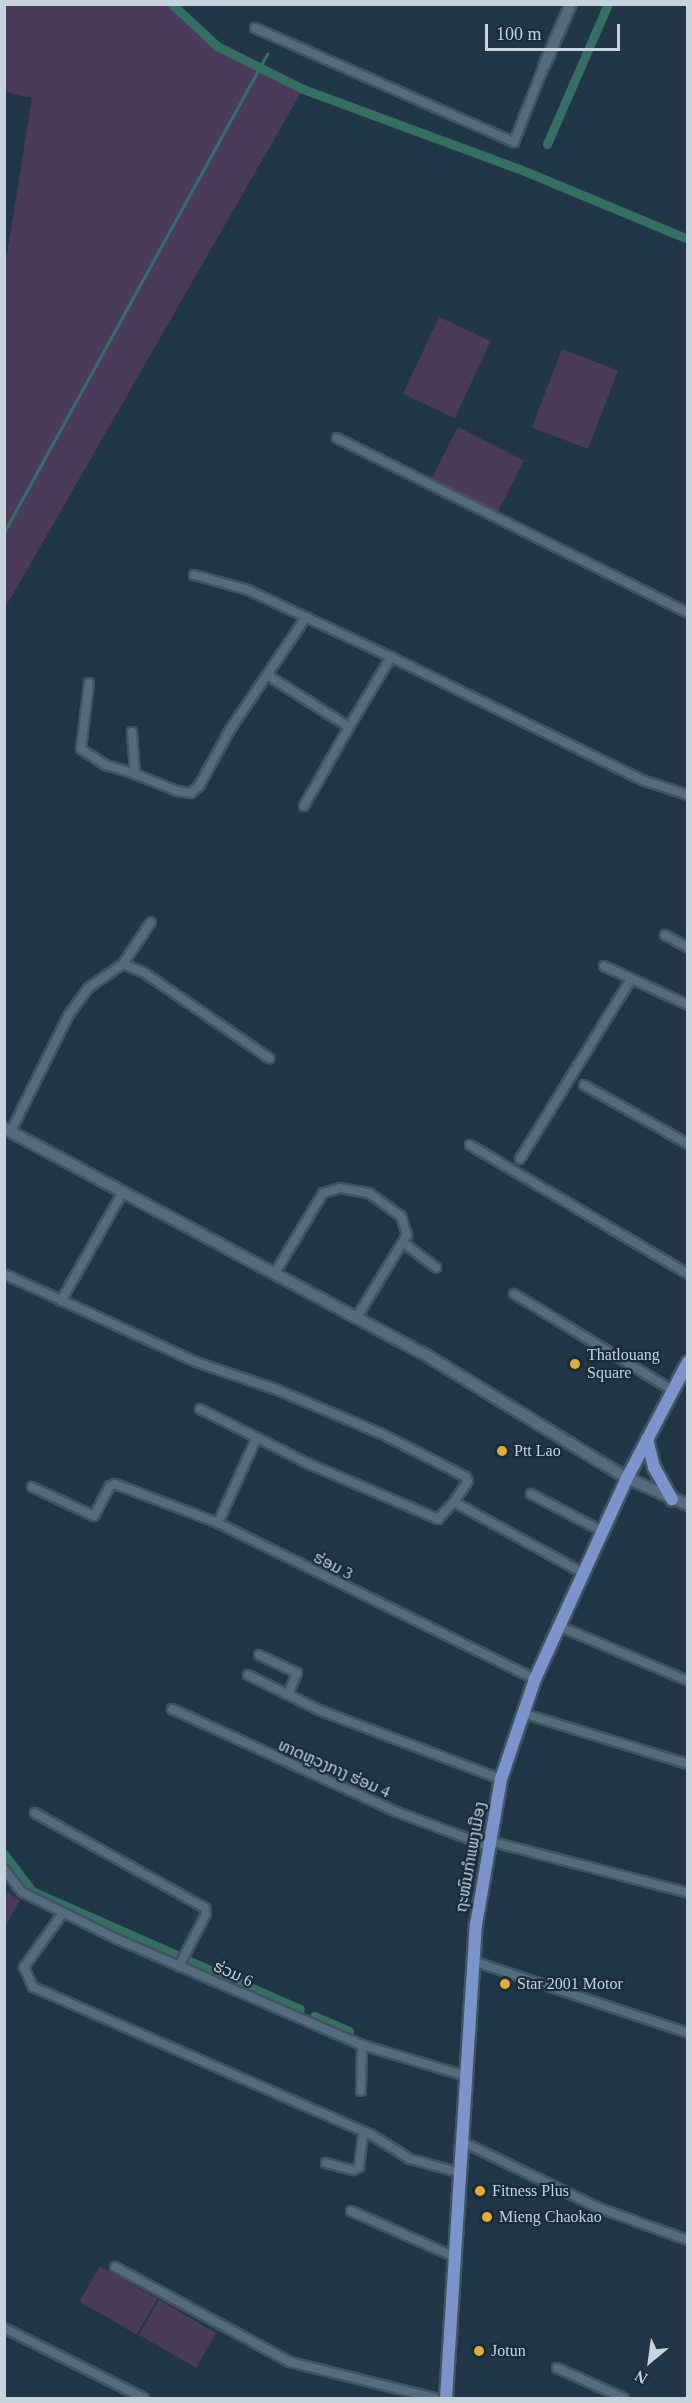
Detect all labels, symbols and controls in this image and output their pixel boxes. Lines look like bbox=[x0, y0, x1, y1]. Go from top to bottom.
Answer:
scale bar bbox=[488, 12, 623, 50]
text: 100 m bbox=[496, 24, 542, 44]
place label: Thatlouang Square bbox=[587, 1345, 660, 1383]
marker: Thatlouang Square bbox=[568, 1357, 582, 1371]
place label: Ptt Lao bbox=[514, 1441, 561, 1461]
marker: Ptt Lao bbox=[495, 1444, 509, 1458]
street label: ຮ່ອມ 3 bbox=[310, 1548, 356, 1584]
street label: ທາດຫຼວງກາງ ຮ່ອມ 4 bbox=[275, 1736, 393, 1802]
street label: ຖະໜົນກຳແພງເມືອງ bbox=[452, 1800, 490, 1914]
street label: ຮ່ວມ 6 bbox=[210, 1957, 256, 1991]
place label: Star 2001 Motor bbox=[517, 1974, 623, 1994]
marker: Star 2001 Motor bbox=[498, 1977, 512, 1991]
place label: Fitness Plus bbox=[492, 2181, 569, 2201]
marker: Fitness Plus bbox=[473, 2184, 487, 2198]
place label: Mieng Chaokao bbox=[499, 2207, 602, 2227]
marker: Mieng Chaokao bbox=[480, 2210, 494, 2224]
north arrow bbox=[620, 2331, 680, 2391]
place label: Jotun bbox=[491, 2341, 526, 2361]
marker: Jotun bbox=[472, 2344, 486, 2358]
text: N bbox=[632, 2367, 650, 2387]

